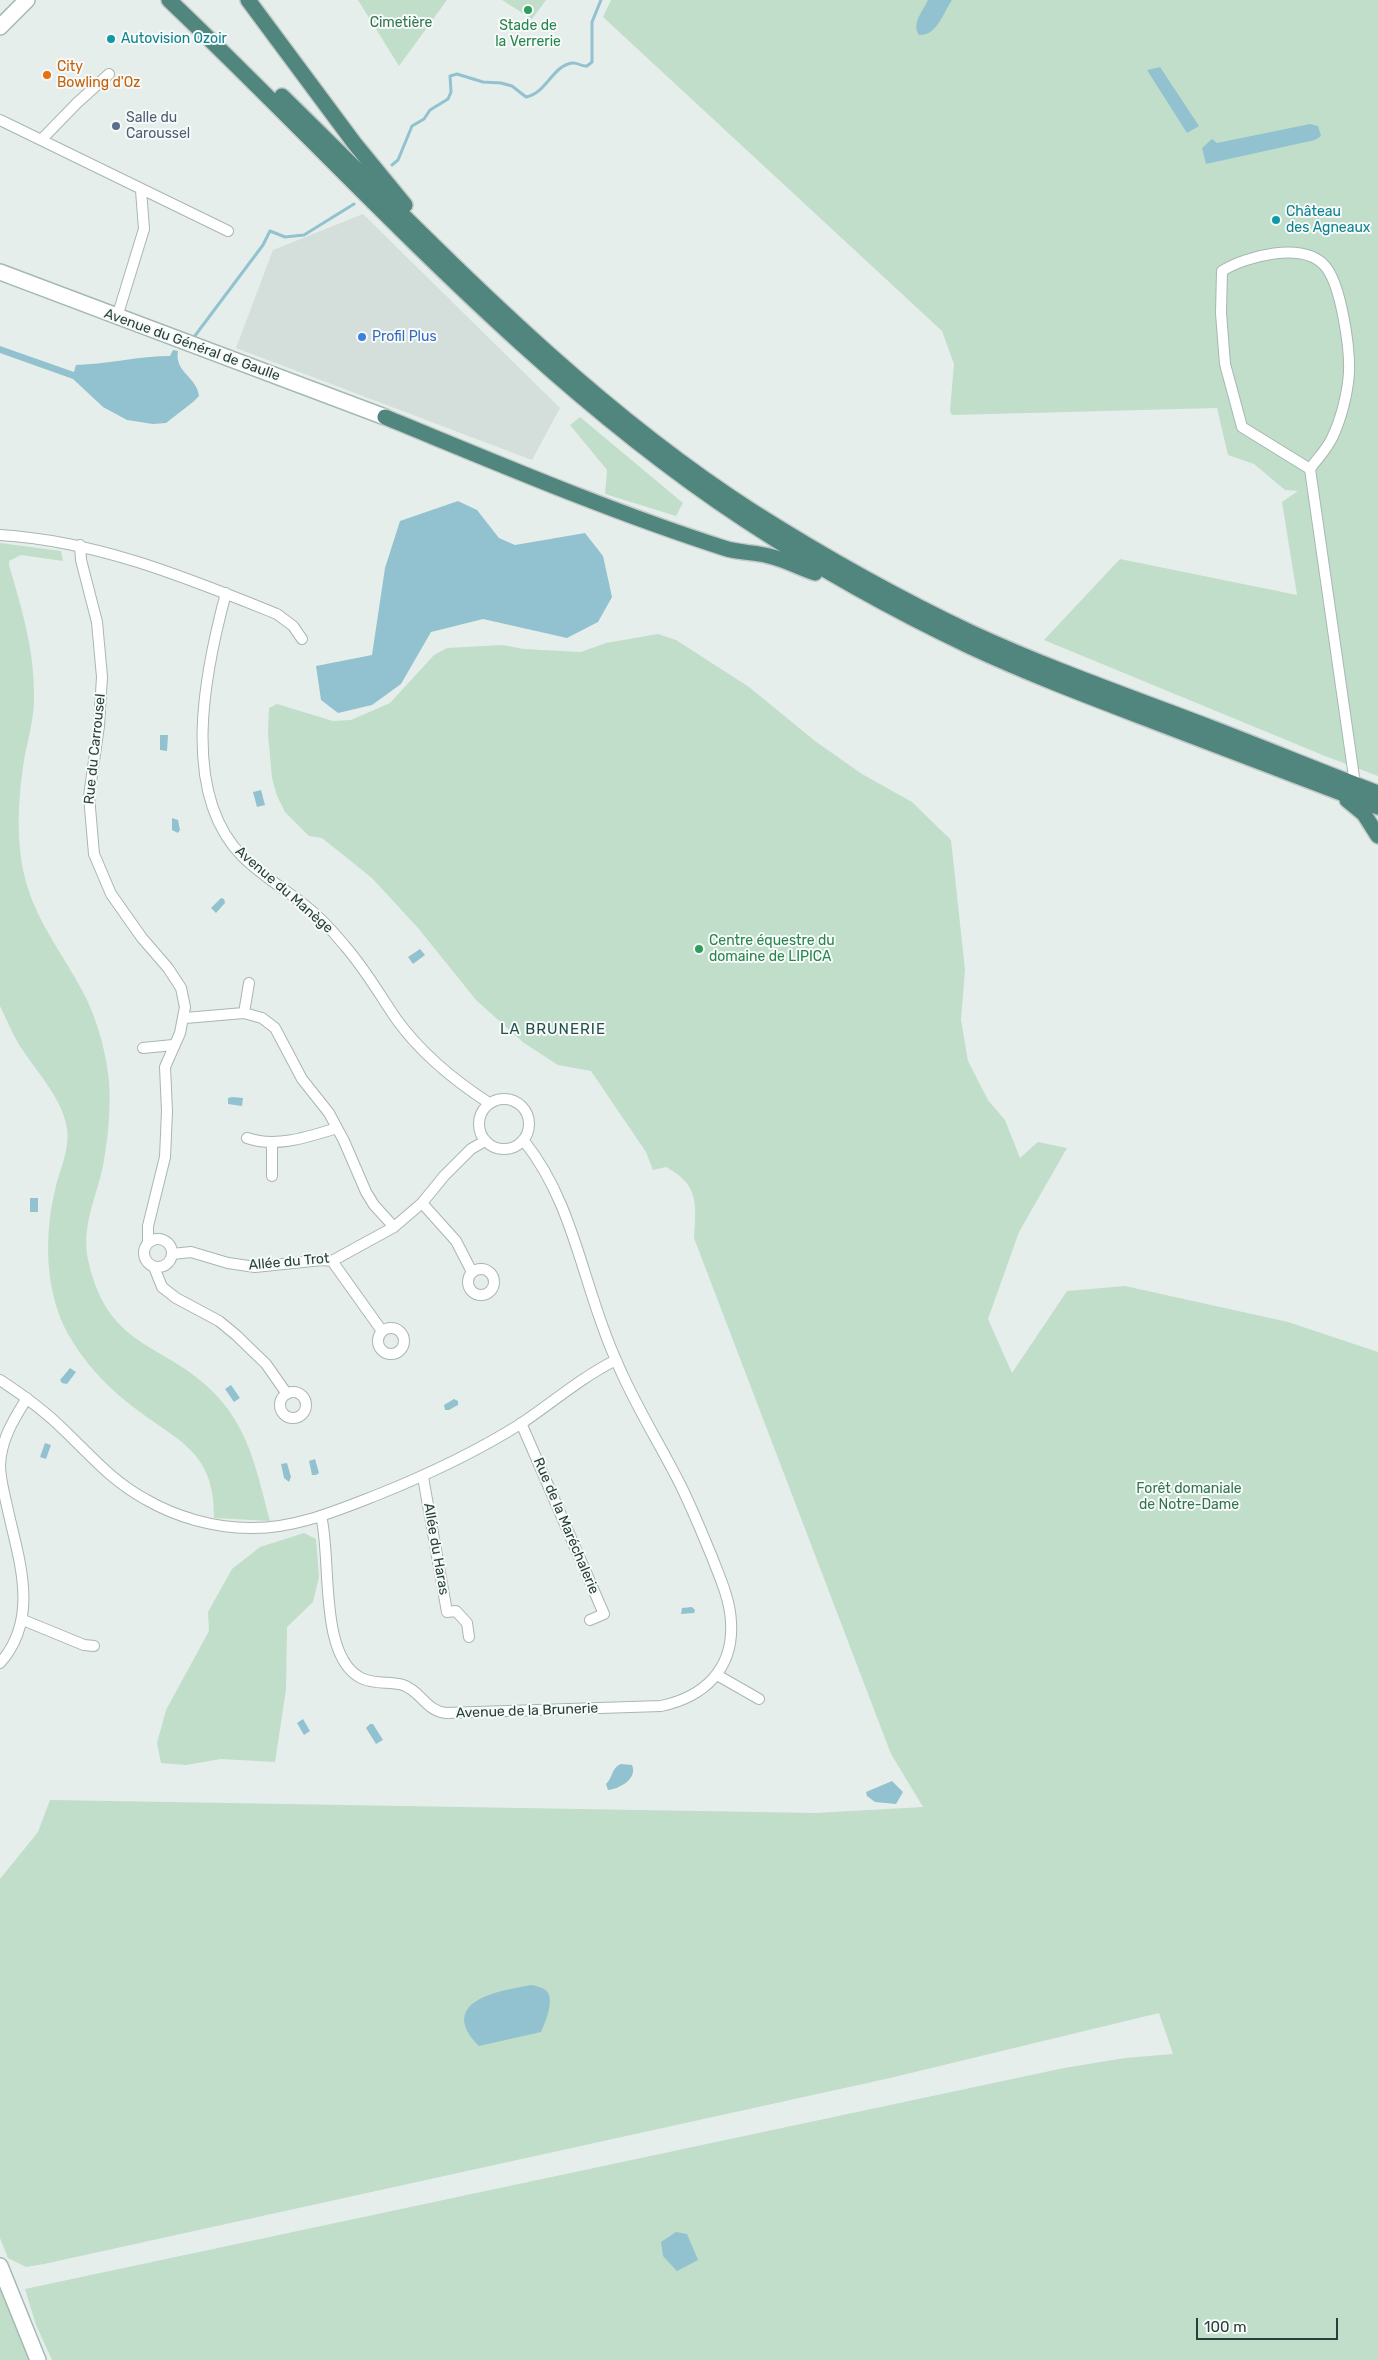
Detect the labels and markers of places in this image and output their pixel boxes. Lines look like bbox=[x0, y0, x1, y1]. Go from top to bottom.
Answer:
marker: Stade de la Verrerie bbox=[522, 4, 534, 16]
place label: Stade de la Verrerie bbox=[495, 18, 561, 50]
place label: Autovision Ozoir bbox=[121, 31, 227, 47]
marker: Autovision Ozoir bbox=[105, 33, 117, 45]
place label: City Bowling d'Oz bbox=[57, 59, 140, 92]
marker: City Bowling d'Oz bbox=[41, 69, 53, 81]
place label: Salle du Caroussel bbox=[126, 110, 190, 142]
marker: Salle du Caroussel bbox=[110, 120, 122, 132]
place label: Château des Agneaux bbox=[1286, 204, 1370, 236]
marker: Château des Agneaux bbox=[1270, 214, 1282, 226]
place label: Profil Plus bbox=[372, 329, 437, 345]
marker: Profil Plus bbox=[356, 331, 368, 343]
place label: Centre équestre du domaine de LIPICA bbox=[709, 933, 835, 966]
marker: Centre équestre du domaine de LIPICA bbox=[693, 943, 705, 955]

